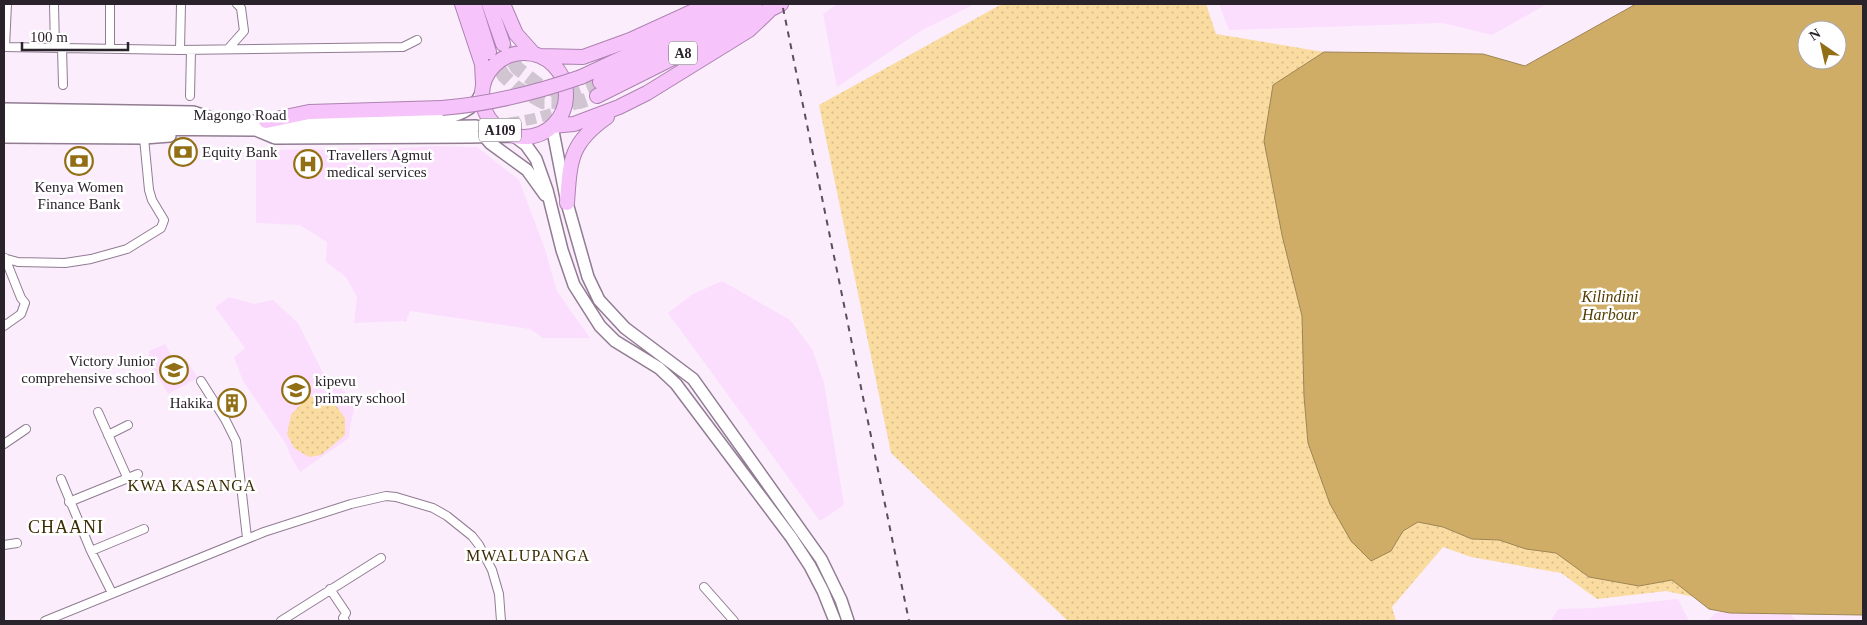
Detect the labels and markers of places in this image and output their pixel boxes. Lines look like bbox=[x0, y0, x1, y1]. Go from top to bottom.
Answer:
bank icon: Equity Bank bbox=[168, 137, 198, 167]
place label: Equity Bank bbox=[202, 144, 278, 160]
bank icon: Kenya Women Finance Bank bbox=[64, 146, 94, 176]
place label: Travellers Agmut medical services bbox=[327, 147, 433, 180]
hospital icon: Travellers Agmut medical services bbox=[293, 149, 323, 179]
place label: Kenya Women Finance Bank bbox=[35, 179, 124, 212]
place label: Victory Junior comprehensive school bbox=[21, 353, 155, 386]
school or university icon: Victory Junior comprehensive school bbox=[159, 355, 189, 385]
place label: kipevu primary school bbox=[315, 373, 405, 406]
school or university icon: kipevu primary school bbox=[281, 375, 311, 405]
building icon: Hakika bbox=[217, 388, 247, 418]
place label: Hakika bbox=[170, 395, 213, 411]

